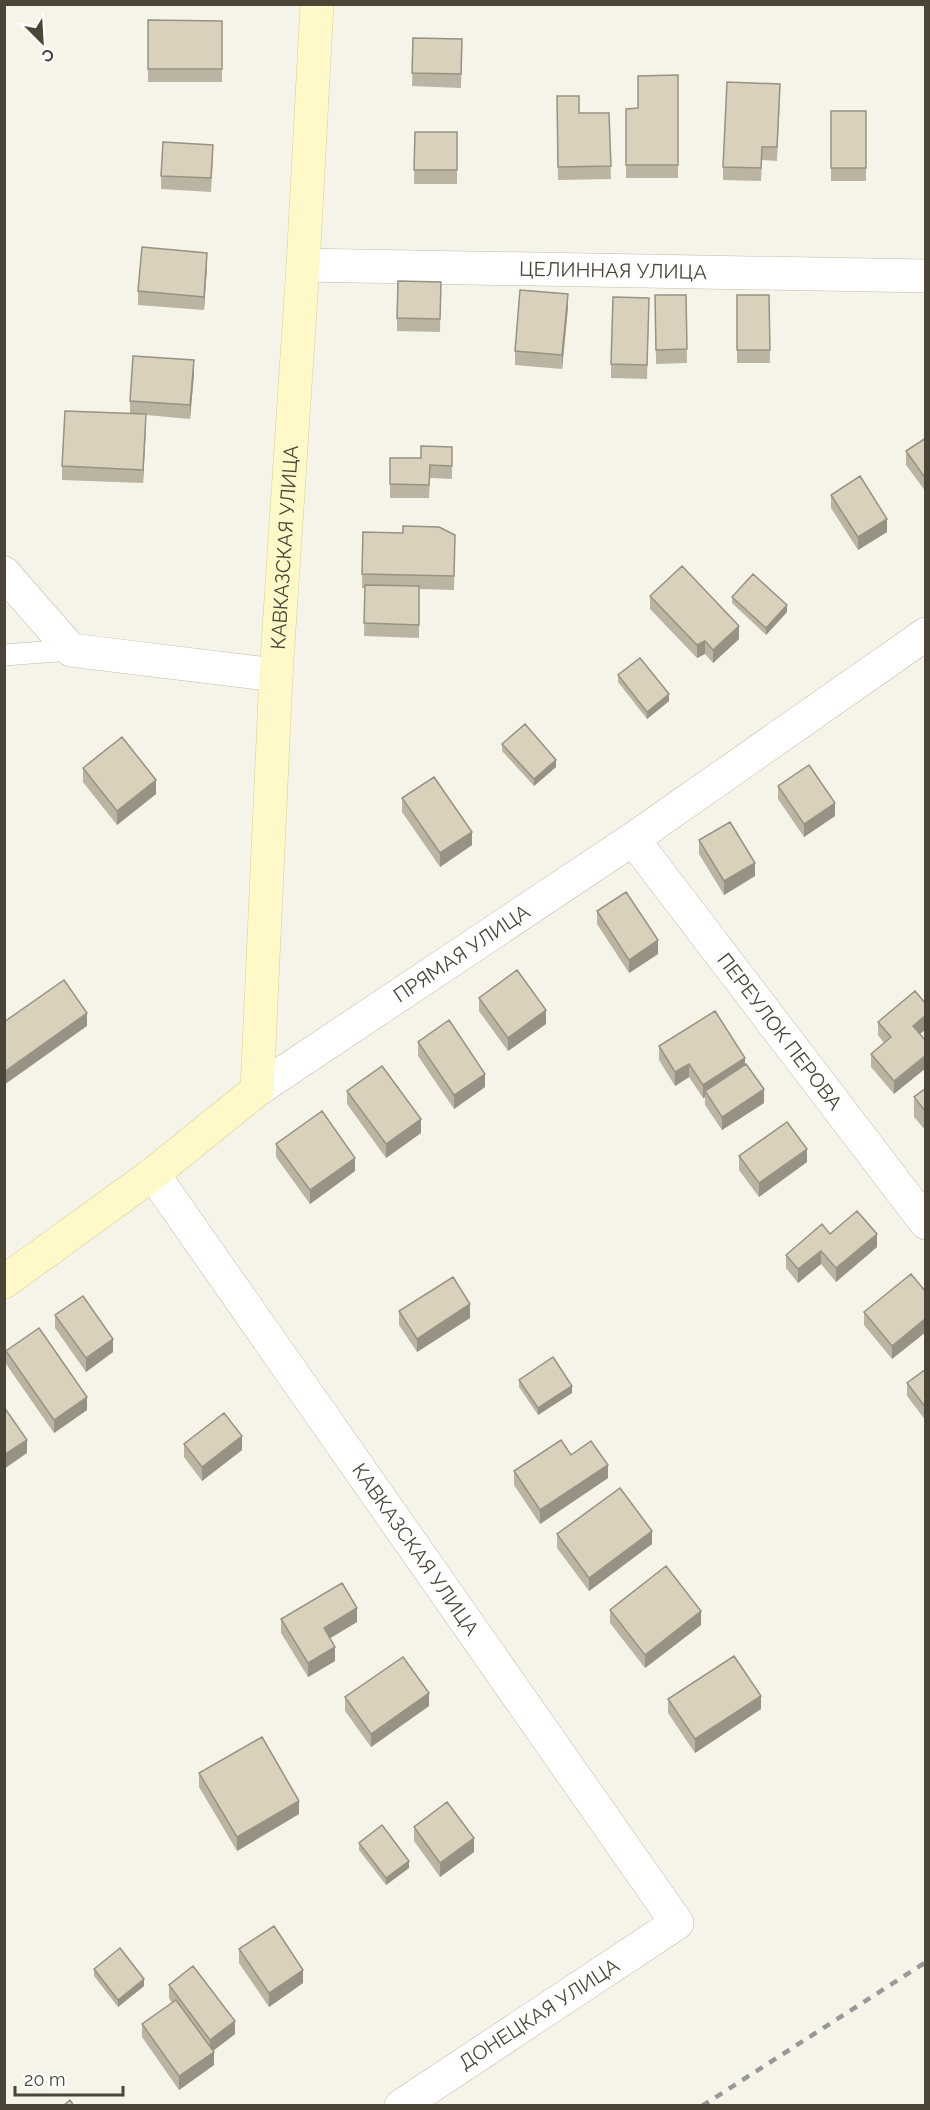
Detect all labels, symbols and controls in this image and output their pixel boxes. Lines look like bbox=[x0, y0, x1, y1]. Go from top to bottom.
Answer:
north arrow bbox=[12, 12, 72, 72]
text: С bbox=[39, 44, 57, 66]
street label: ЦЕЛИННАЯ УЛИЦА bbox=[519, 257, 708, 284]
street label: КАВКАЗСКАЯ УЛИЦА bbox=[266, 444, 303, 650]
street label: ПРЯМАЯ УЛИЦА bbox=[389, 899, 535, 1007]
street label: ПЕРЕУЛОК ПЕРОВА bbox=[712, 948, 848, 1115]
street label: КАВКАЗСКАЯ УЛИЦА bbox=[347, 1459, 484, 1640]
street label: ДОНЕЦКАЯ УЛИЦА bbox=[455, 1953, 624, 2075]
scale bar bbox=[15, 2059, 123, 2097]
text: 20 m bbox=[24, 2069, 66, 2090]

